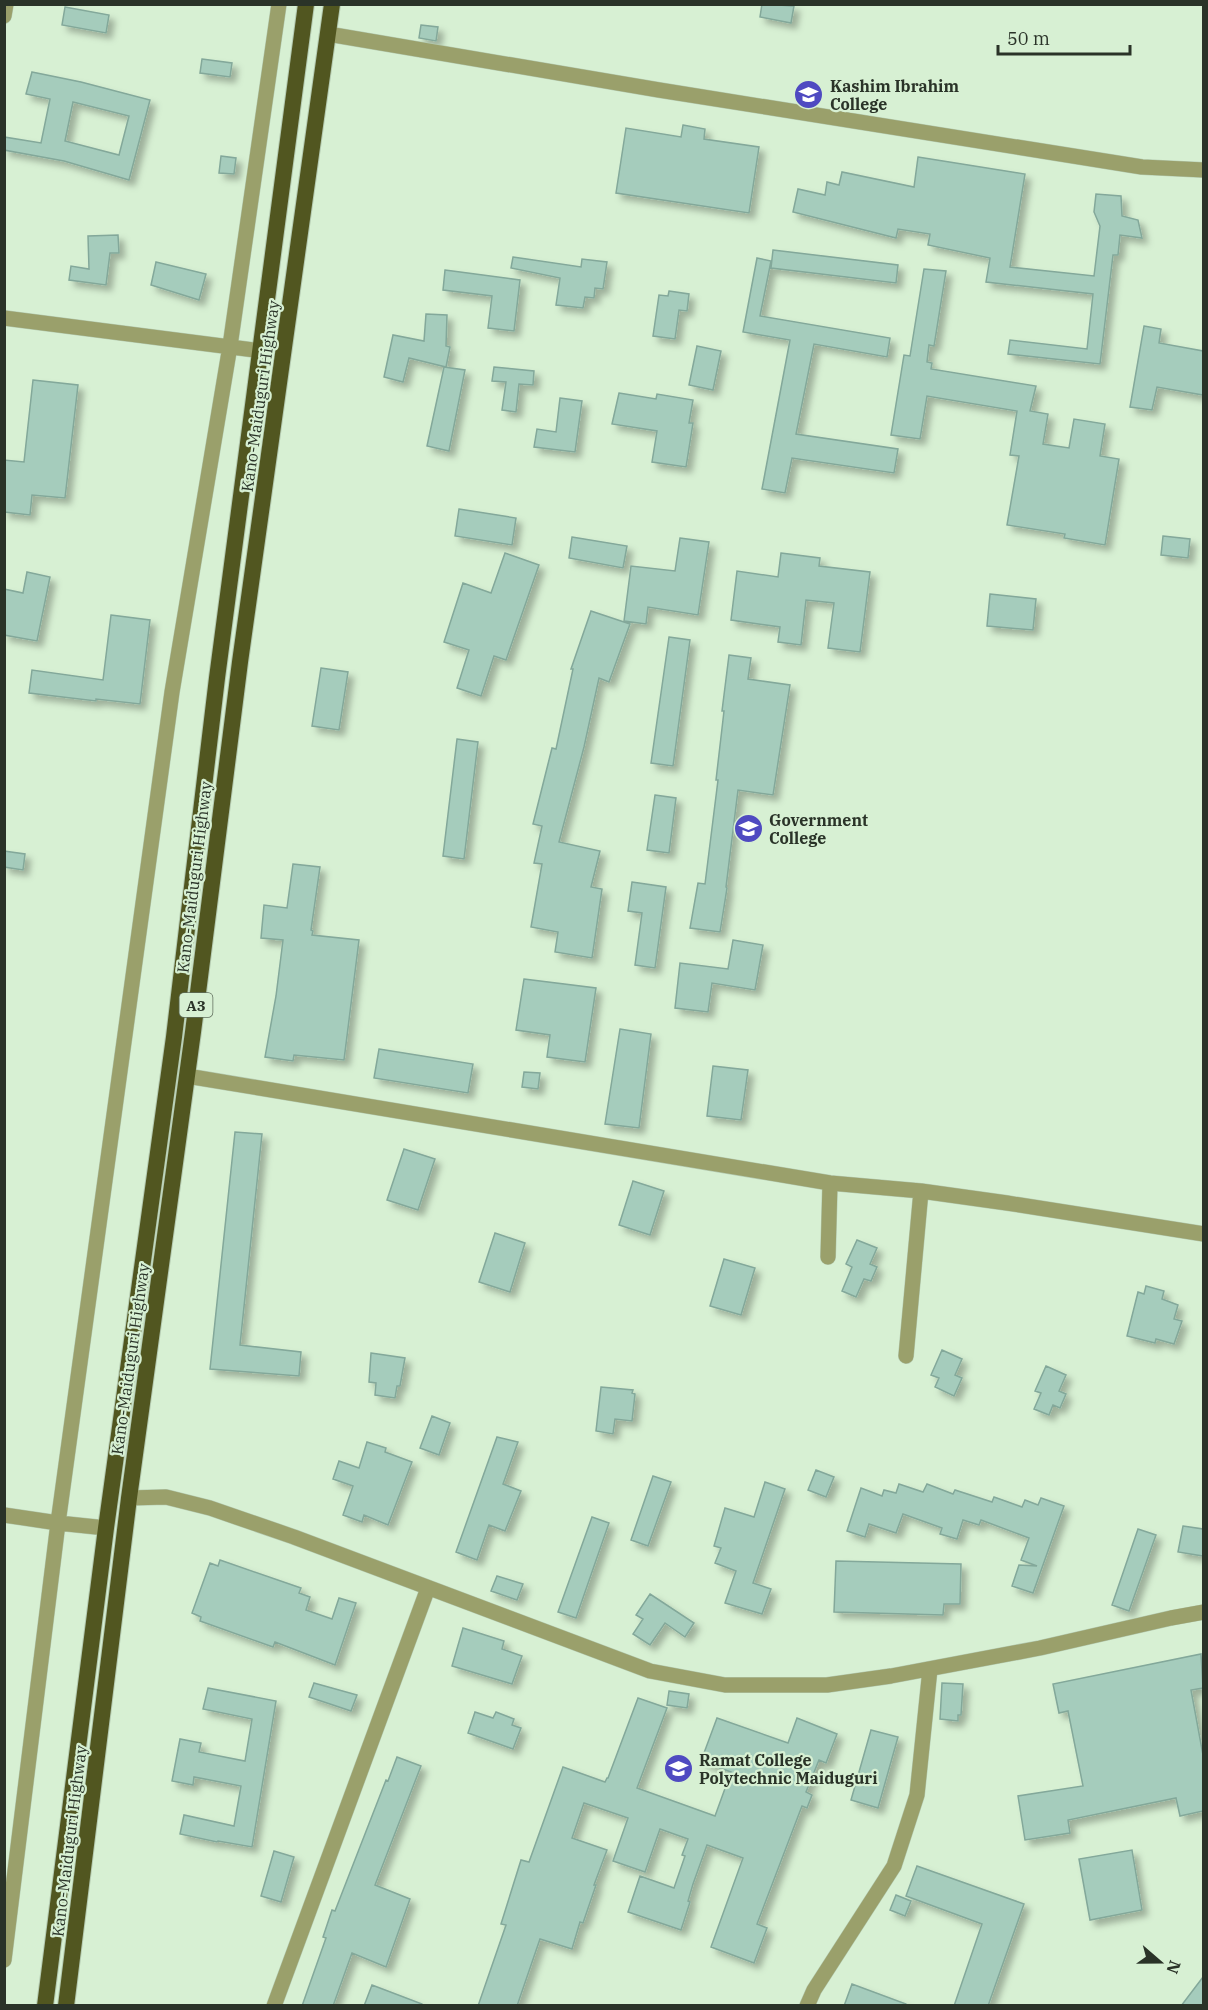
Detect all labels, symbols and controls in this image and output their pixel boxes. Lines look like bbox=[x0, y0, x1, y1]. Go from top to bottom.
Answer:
scale bar bbox=[998, 18, 1130, 56]
text: 50 m bbox=[1007, 27, 1050, 50]
place label: Kashim Ibrahim College bbox=[830, 76, 959, 114]
school or university icon: Kashim Ibrahim College bbox=[793, 79, 825, 111]
street label: Kano-Maiduguri Highway bbox=[237, 299, 283, 493]
street label: Kano-Maiduguri Highway bbox=[172, 780, 216, 974]
place label: Government College bbox=[769, 810, 868, 848]
school or university icon: Government College bbox=[732, 813, 764, 845]
road number: A3 bbox=[180, 993, 212, 1017]
street label: Kano-Maiduguri Highway bbox=[107, 1262, 153, 1456]
street label: Kano-Maiduguri Highway bbox=[47, 1744, 91, 1938]
place label: Ramat College Polytechnic Maiduguri bbox=[699, 1750, 878, 1788]
school or university icon: Ramat College Polytechnic Maiduguri bbox=[662, 1753, 694, 1785]
north arrow bbox=[1130, 1932, 1190, 1992]
text: N bbox=[1163, 1958, 1186, 1976]

